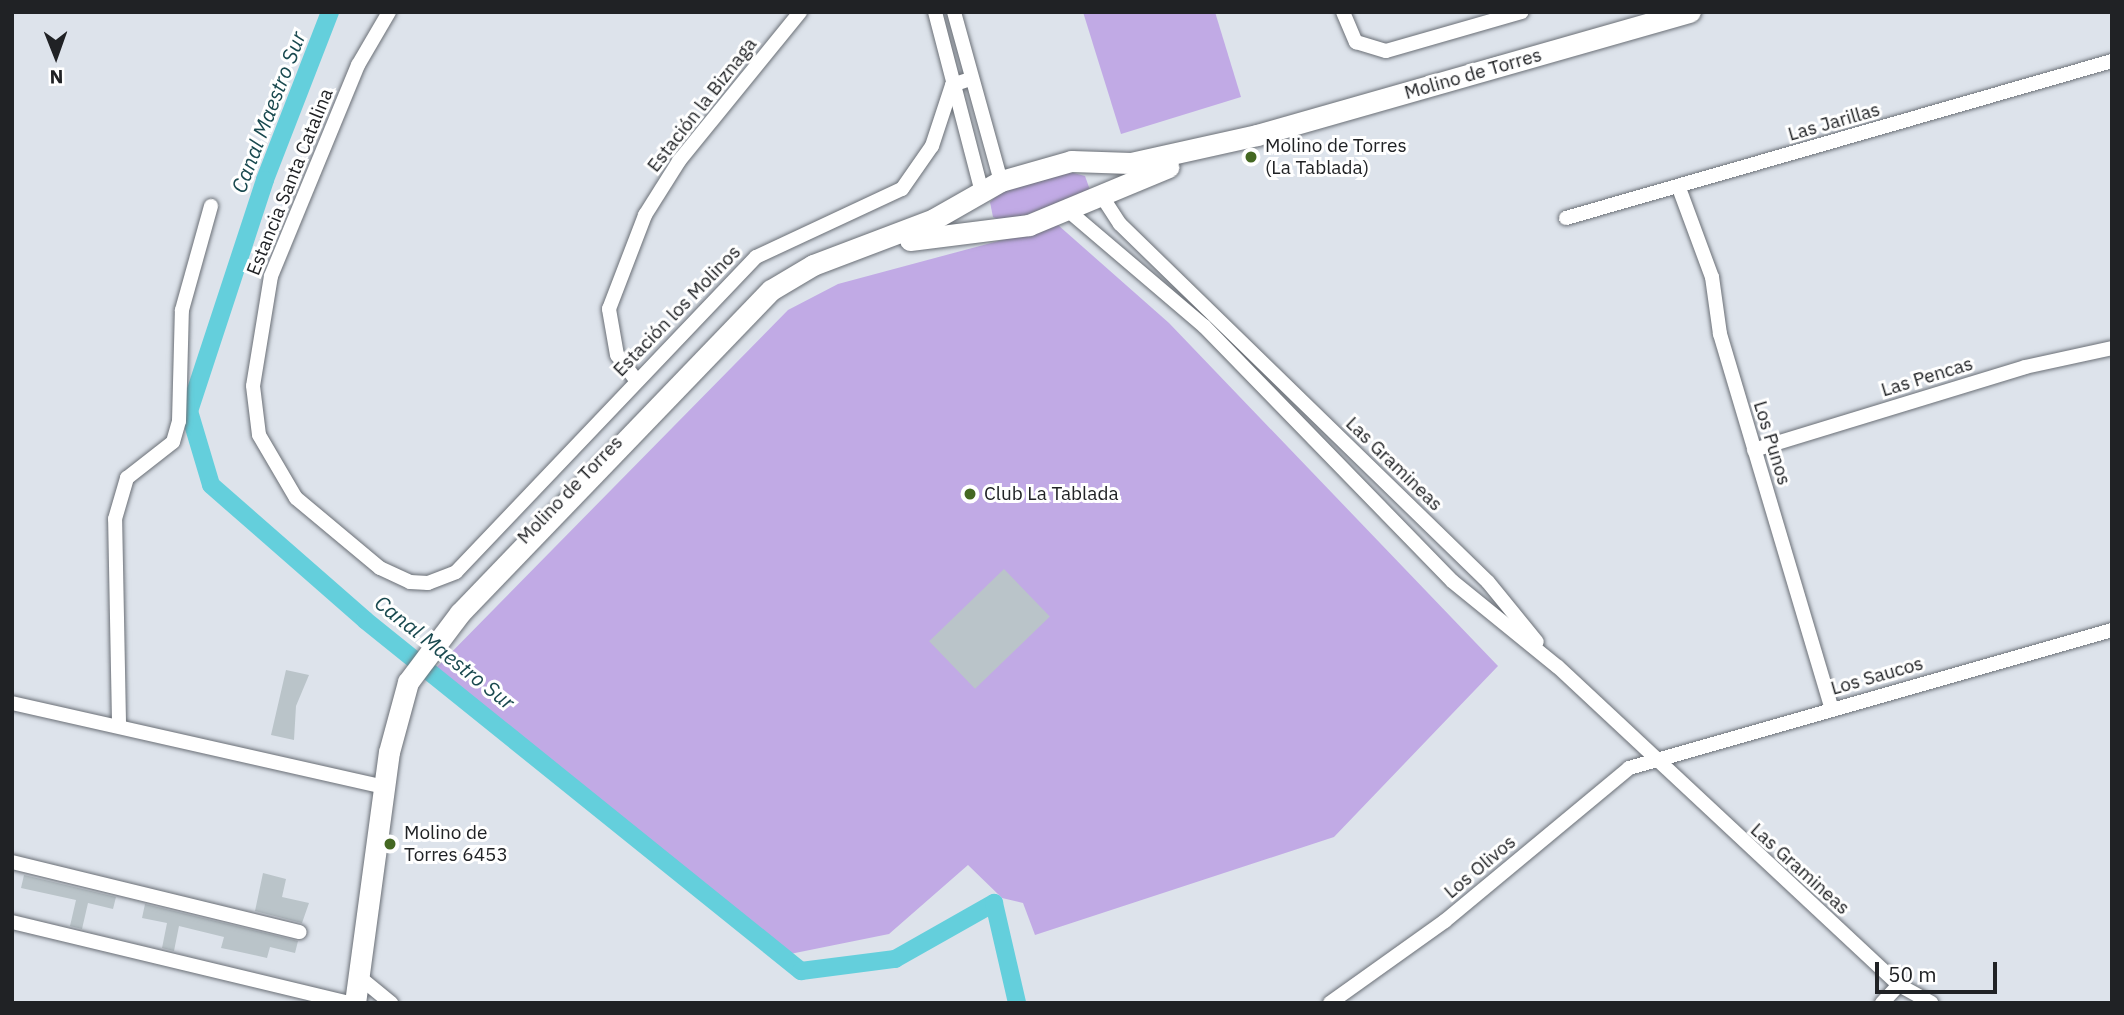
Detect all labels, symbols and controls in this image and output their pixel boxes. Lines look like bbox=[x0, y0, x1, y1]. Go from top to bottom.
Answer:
north arrow bbox=[21, 21, 91, 91]
water label: Canal Maestro Sur bbox=[226, 28, 310, 196]
street label: Estación la Biznaga bbox=[643, 33, 761, 177]
street label: Molino de Torres bbox=[1402, 44, 1544, 104]
text: N bbox=[49, 65, 63, 89]
street label: Estancia Santa Catalina bbox=[242, 85, 338, 279]
street label: Las Jarillas bbox=[1785, 98, 1883, 146]
place label: Molino de Torres (La Tablada) bbox=[1265, 135, 1407, 179]
marker: Molino de Torres (La Tablada) bbox=[1243, 149, 1259, 165]
street label: Estación los Molinos bbox=[609, 241, 745, 381]
street label: Las Pencas bbox=[1878, 352, 1976, 402]
street label: Los Punos bbox=[1748, 398, 1796, 488]
street label: Las Gramineas bbox=[1341, 412, 1447, 516]
street label: Molino de Torres bbox=[513, 431, 627, 549]
place label: Club La Tablada bbox=[984, 483, 1119, 505]
marker: Club La Tablada bbox=[962, 486, 978, 502]
water label: Canal Maestro Sur bbox=[370, 590, 520, 714]
street label: Los Saucos bbox=[1828, 652, 1926, 700]
street label: Las Gramineas bbox=[1746, 819, 1854, 919]
place label: Molino de Torres 6453 bbox=[404, 822, 508, 866]
street label: Los Olivos bbox=[1440, 831, 1520, 903]
marker: Molino de Torres 6453 bbox=[382, 836, 398, 852]
scale bar bbox=[1879, 948, 2002, 992]
text: 50 m bbox=[1888, 960, 1937, 988]

